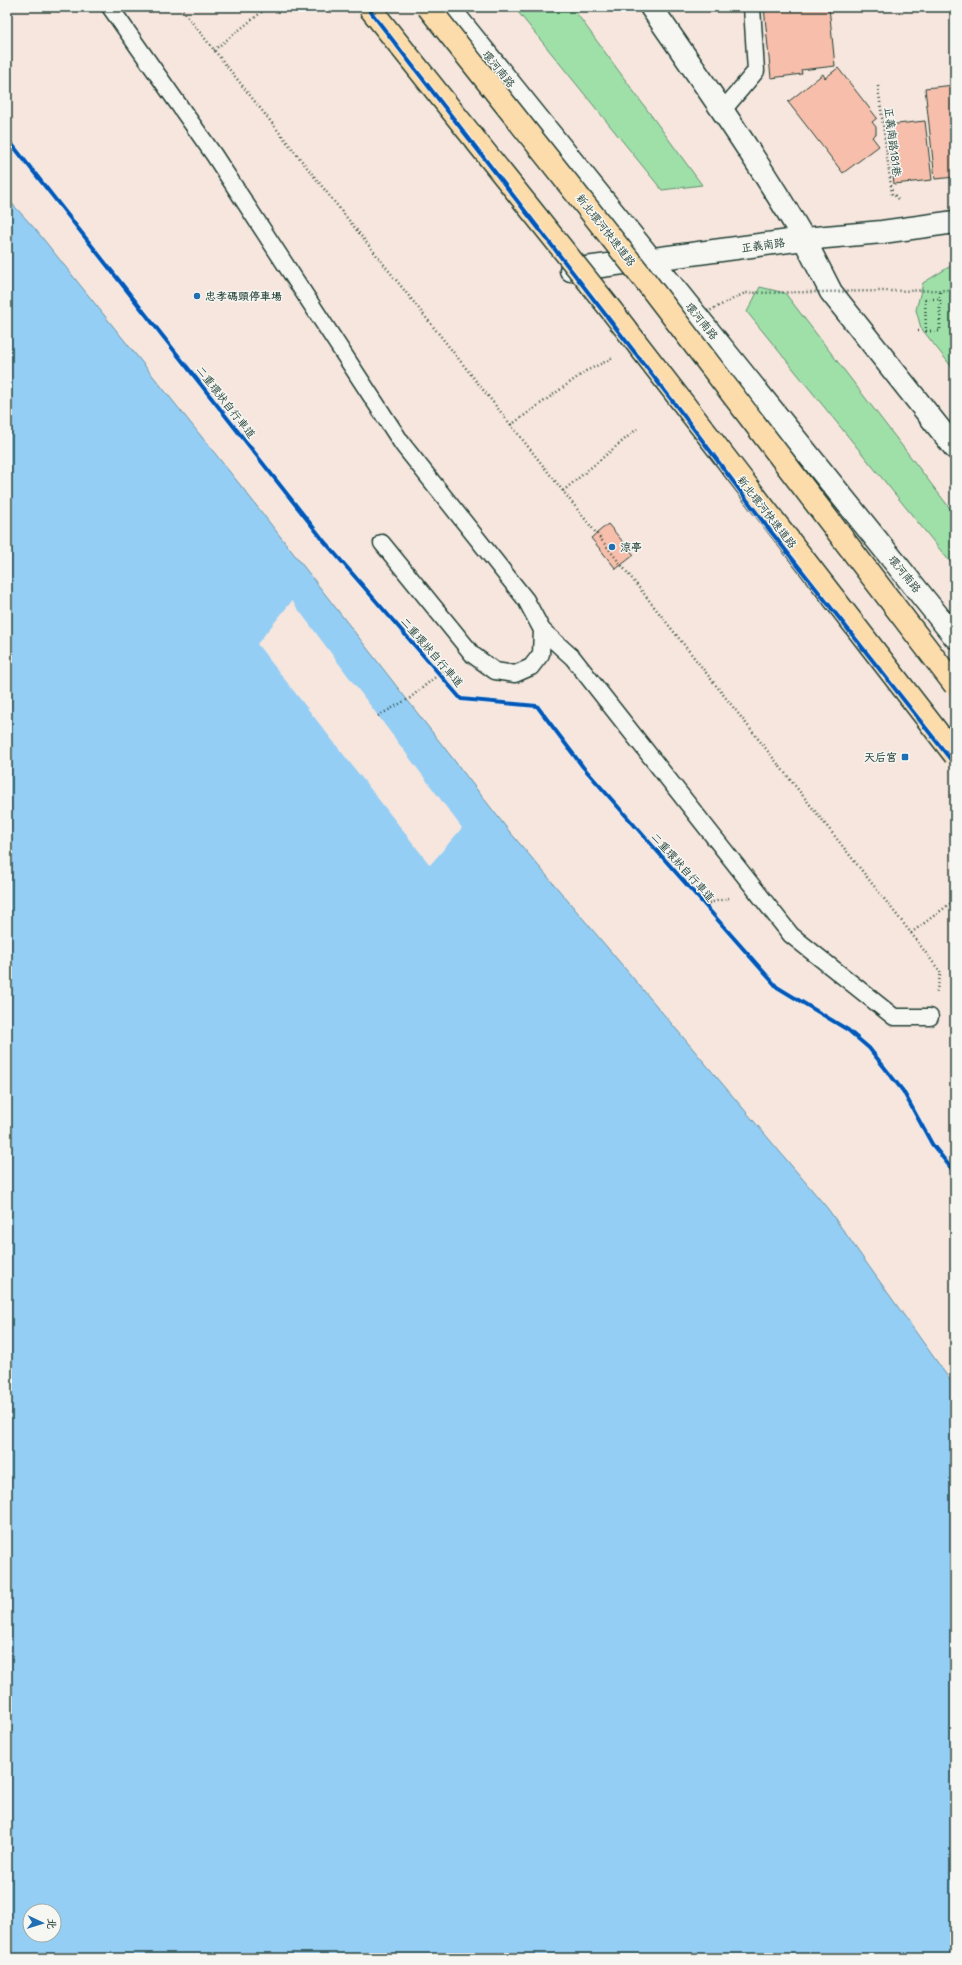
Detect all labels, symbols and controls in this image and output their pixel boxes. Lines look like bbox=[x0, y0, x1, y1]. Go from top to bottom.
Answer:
street label: 環河南路 bbox=[480, 47, 518, 91]
street label: 正義南路181巷 bbox=[882, 106, 904, 178]
street label: 新北環河快速道路 bbox=[573, 191, 639, 269]
street label: 正義南路 bbox=[740, 235, 786, 255]
place label: 忠孝碼頭停車場 bbox=[205, 289, 282, 303]
marker: 忠孝碼頭停車場 bbox=[192, 291, 202, 301]
street label: 環河南路 bbox=[683, 299, 721, 343]
street label: 二重環狀自行車道 bbox=[193, 363, 259, 441]
street label: 新北環河快速道路 bbox=[734, 473, 800, 551]
place label: 涼亭 bbox=[620, 540, 642, 554]
marker: 涼亭 bbox=[607, 542, 617, 552]
street label: 環河南路 bbox=[886, 552, 924, 596]
street label: 二重環狀自行車道 bbox=[398, 614, 466, 690]
place label: 天后宮 bbox=[864, 750, 897, 764]
marker: 天后宮 bbox=[900, 752, 910, 762]
street label: 二重環狀自行車道 bbox=[648, 830, 718, 904]
north arrow bbox=[22, 1903, 62, 1943]
text: 北 bbox=[45, 1918, 59, 1930]

